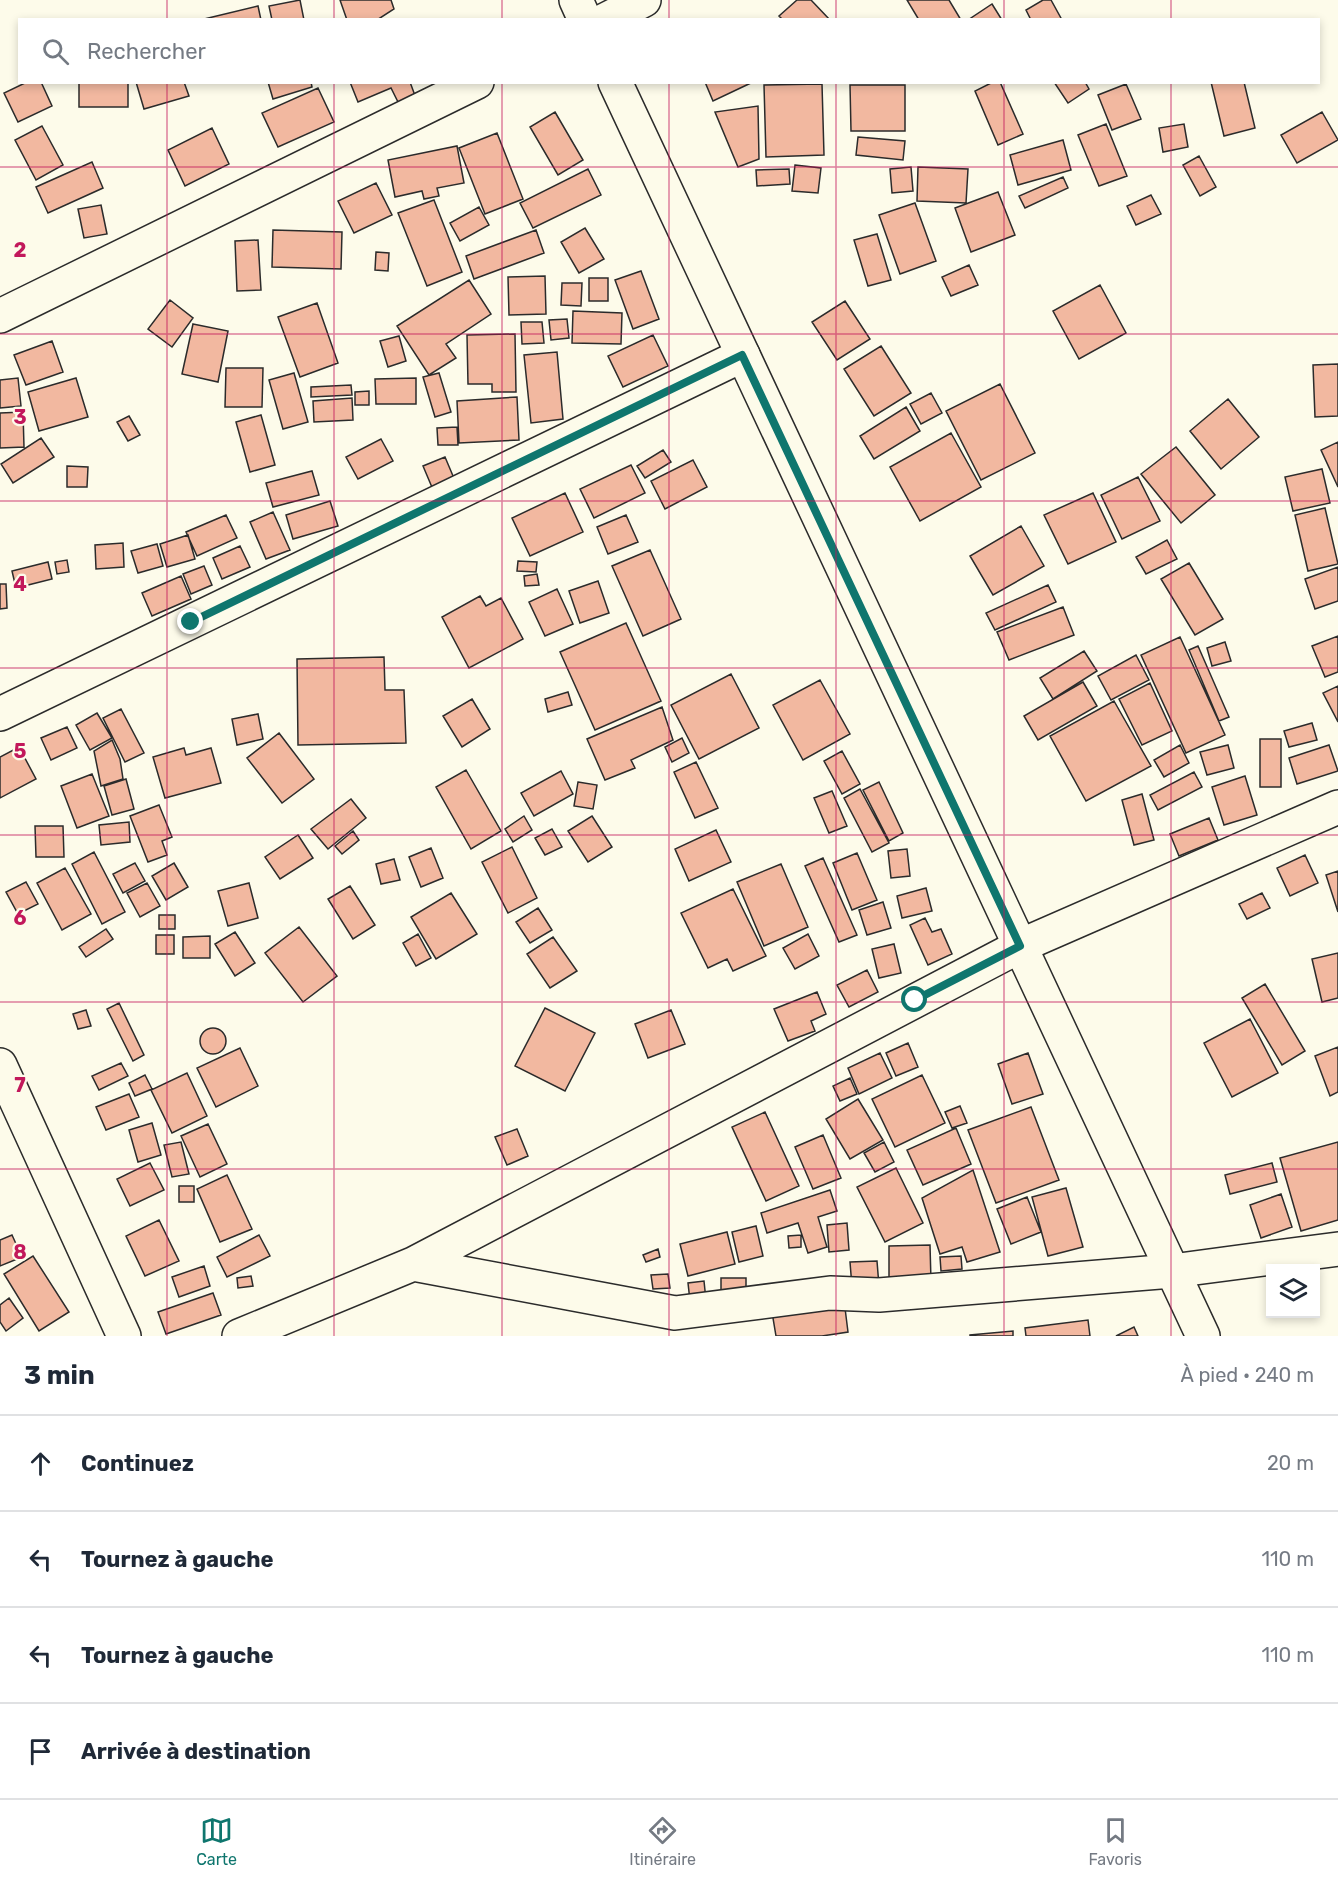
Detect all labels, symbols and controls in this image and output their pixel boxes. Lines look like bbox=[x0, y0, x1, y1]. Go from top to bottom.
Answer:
search box bbox=[18, 18, 1320, 84]
icon: search bbox=[39, 35, 72, 68]
text: Rechercher bbox=[87, 38, 206, 65]
text: 2 bbox=[14, 238, 27, 262]
text: 3 bbox=[13, 405, 27, 429]
text: 4 bbox=[13, 572, 27, 596]
route end bbox=[177, 608, 203, 634]
text: 5 bbox=[14, 739, 27, 763]
text: 6 bbox=[13, 906, 27, 930]
route start bbox=[901, 986, 927, 1012]
text: 7 bbox=[14, 1073, 26, 1097]
text: 8 bbox=[13, 1240, 27, 1264]
map controls bbox=[1266, 1264, 1320, 1318]
button: layers bbox=[1266, 1264, 1320, 1318]
text: 3 min bbox=[24, 1360, 95, 1391]
text: À pied · 240 m bbox=[1181, 1363, 1314, 1387]
icon: ahead bbox=[24, 1447, 57, 1480]
text: Continuez bbox=[81, 1450, 194, 1477]
text: 20 m bbox=[1267, 1451, 1314, 1475]
icon: left bbox=[24, 1543, 57, 1576]
text: Tournez à gauche bbox=[81, 1546, 274, 1573]
text: 110 m bbox=[1262, 1547, 1314, 1571]
icon: left bbox=[24, 1639, 57, 1672]
text: Tournez à gauche bbox=[81, 1642, 274, 1669]
text: 110 m bbox=[1262, 1643, 1314, 1667]
icon: arrive bbox=[24, 1735, 57, 1768]
text: Arrivée à destination bbox=[81, 1738, 311, 1765]
tab: Carte bbox=[196, 1814, 237, 1869]
tab: Itinéraire bbox=[629, 1814, 696, 1869]
tab: Favoris bbox=[1088, 1814, 1142, 1869]

